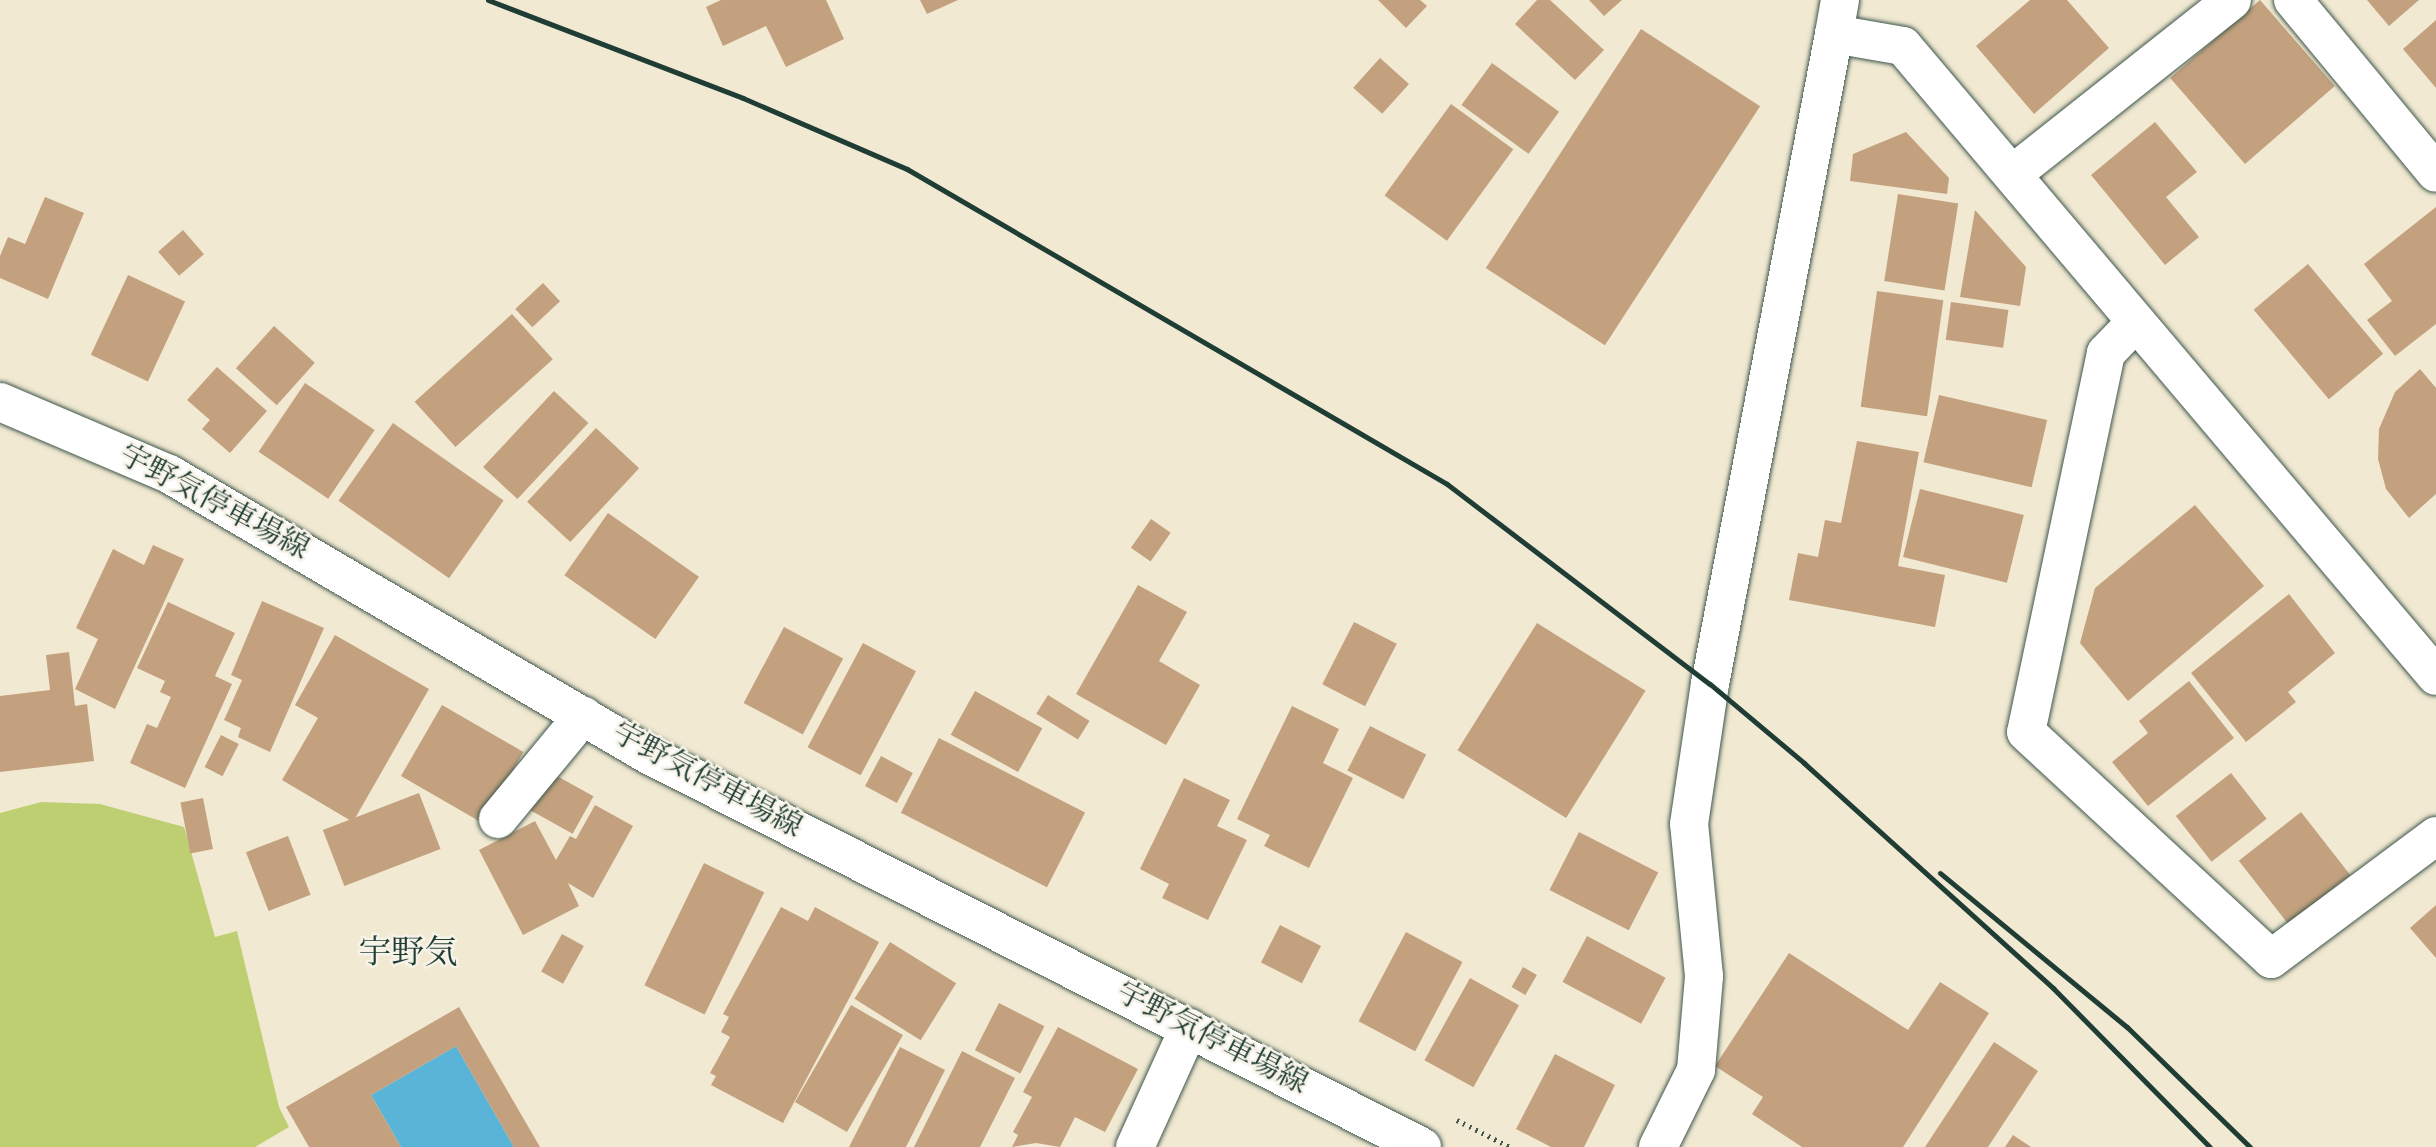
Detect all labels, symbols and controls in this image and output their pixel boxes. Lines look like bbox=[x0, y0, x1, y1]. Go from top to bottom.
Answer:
street label: 宇野気停車場線 bbox=[112, 439, 314, 569]
street label: 宇野気停車場線 bbox=[605, 717, 807, 847]
district label: 宇野気 bbox=[359, 936, 457, 976]
street label: 宇野気停車場線 bbox=[1109, 976, 1313, 1104]

